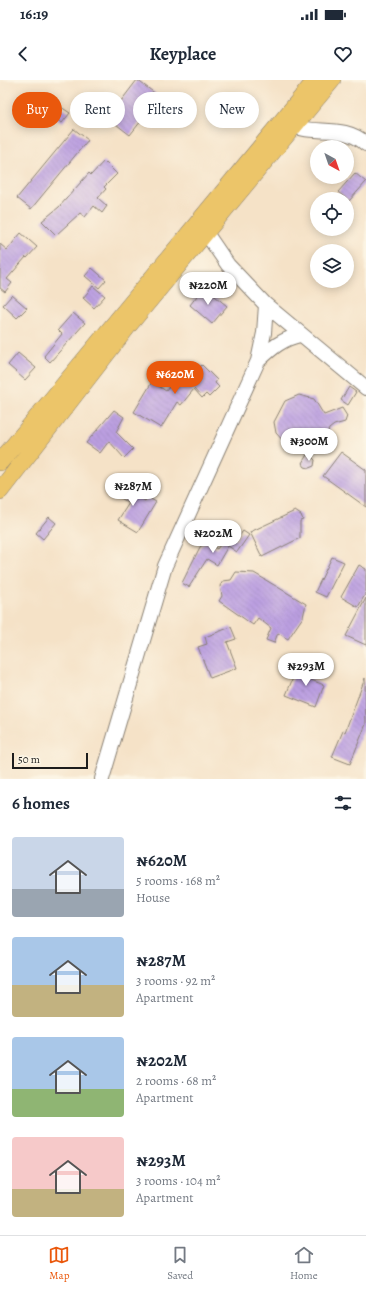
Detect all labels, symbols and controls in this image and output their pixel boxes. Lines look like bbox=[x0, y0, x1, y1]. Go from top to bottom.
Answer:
text: 16:19 bbox=[20, 4, 48, 24]
text: Keyplace bbox=[150, 42, 216, 66]
icon: back bbox=[12, 43, 34, 65]
icon: heart bbox=[332, 43, 354, 65]
chip: Buy bbox=[12, 92, 62, 128]
chip: Rent bbox=[70, 92, 125, 128]
chip: Filters bbox=[133, 92, 197, 128]
chip: New bbox=[205, 92, 259, 128]
north arrow bbox=[310, 140, 354, 184]
map controls bbox=[310, 140, 354, 288]
button: locate bbox=[310, 192, 354, 236]
button: layers bbox=[310, 244, 354, 288]
pin: ₦220M bbox=[180, 272, 236, 306]
text: ₦220M bbox=[188, 276, 228, 293]
pin: ₦620M bbox=[147, 361, 203, 395]
text: ₦620M bbox=[155, 365, 195, 382]
pin: ₦300M bbox=[281, 428, 337, 462]
text: ₦300M bbox=[290, 432, 328, 449]
pin: ₦287M bbox=[105, 473, 161, 507]
text: ₦287M bbox=[114, 477, 152, 494]
pin: ₦202M bbox=[185, 520, 241, 554]
text: ₦202M bbox=[193, 524, 233, 541]
pin: ₦293M bbox=[278, 653, 334, 687]
text: ₦293M bbox=[287, 657, 325, 674]
scale bar bbox=[12, 751, 88, 770]
text: 50 m bbox=[18, 752, 40, 767]
text: 6 homes bbox=[12, 792, 70, 815]
icon: filters bbox=[332, 792, 354, 814]
text: ₦620M bbox=[136, 849, 187, 872]
icon: home bbox=[44, 853, 92, 901]
text: 5 rooms · 168 m² bbox=[136, 872, 220, 889]
text: House bbox=[136, 889, 170, 906]
text: ₦287M bbox=[136, 949, 186, 972]
icon: home bbox=[44, 953, 92, 1001]
text: 3 rooms · 92 m² bbox=[136, 972, 215, 989]
text: Apartment bbox=[136, 989, 194, 1006]
text: ₦202M bbox=[136, 1049, 187, 1072]
icon: home bbox=[44, 1053, 92, 1101]
text: 2 rooms · 68 m² bbox=[136, 1072, 216, 1089]
text: Apartment bbox=[136, 1089, 194, 1106]
text: ₦293M bbox=[136, 1149, 186, 1172]
icon: home bbox=[44, 1153, 92, 1201]
text: 3 rooms · 104 m² bbox=[136, 1172, 220, 1189]
text: Apartment bbox=[136, 1189, 194, 1206]
tab: Map bbox=[48, 1244, 70, 1283]
tab: Saved bbox=[167, 1244, 193, 1283]
tab: Home bbox=[290, 1244, 318, 1283]

